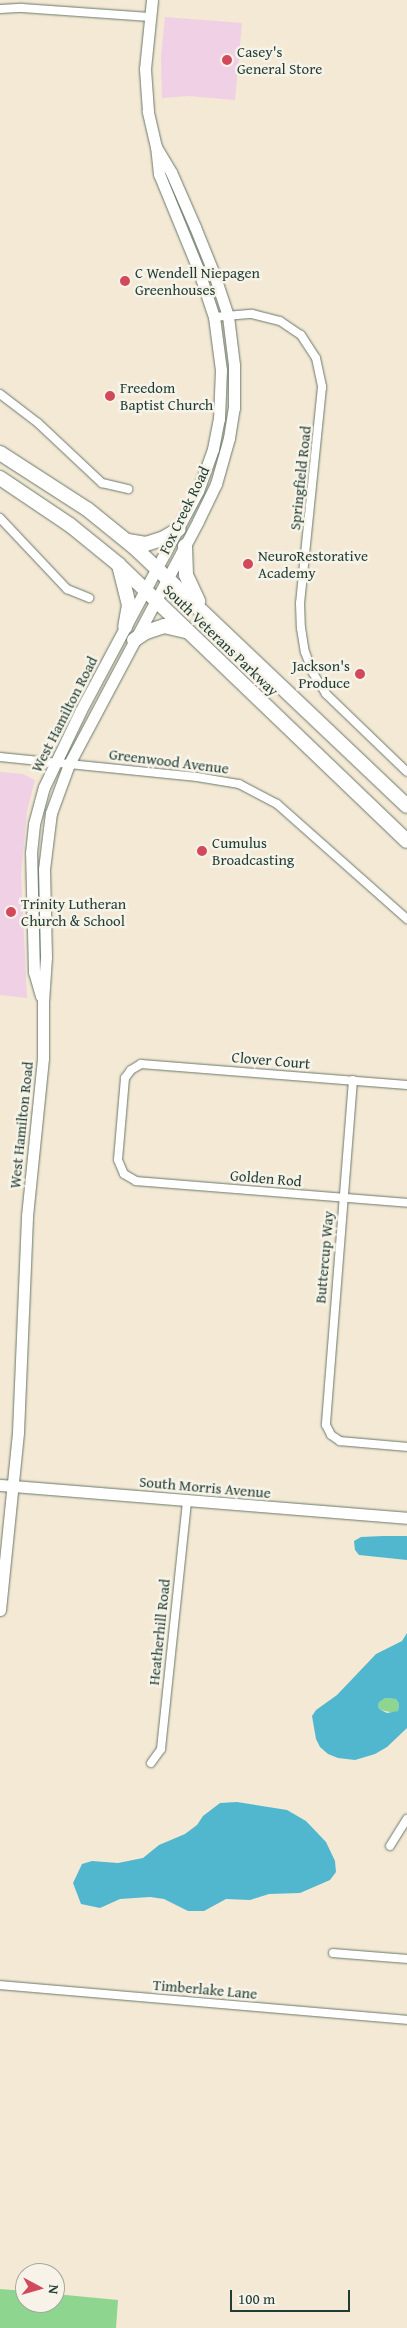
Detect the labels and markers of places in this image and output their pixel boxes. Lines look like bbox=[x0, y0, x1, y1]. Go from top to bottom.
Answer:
place label: Casey's General Store bbox=[237, 42, 322, 77]
marker: Casey's General Store bbox=[221, 54, 233, 66]
place label: C Wendell Niepagen Greenhouses bbox=[135, 263, 260, 298]
marker: C Wendell Niepagen Greenhouses bbox=[119, 275, 131, 287]
place label: Freedom Baptist Church bbox=[120, 378, 213, 413]
marker: Freedom Baptist Church bbox=[104, 390, 116, 402]
place label: NeuroRestorative Academy bbox=[258, 546, 368, 581]
marker: NeuroRestorative Academy bbox=[242, 558, 254, 570]
place label: Jackson's Produce bbox=[292, 656, 350, 691]
marker: Jackson's Produce bbox=[354, 668, 366, 680]
place label: Cumulus Broadcasting bbox=[212, 833, 294, 868]
marker: Cumulus Broadcasting bbox=[196, 845, 208, 857]
place label: Trinity Lutheran Church & School bbox=[21, 894, 126, 929]
marker: Trinity Lutheran Church & School bbox=[5, 906, 17, 918]

